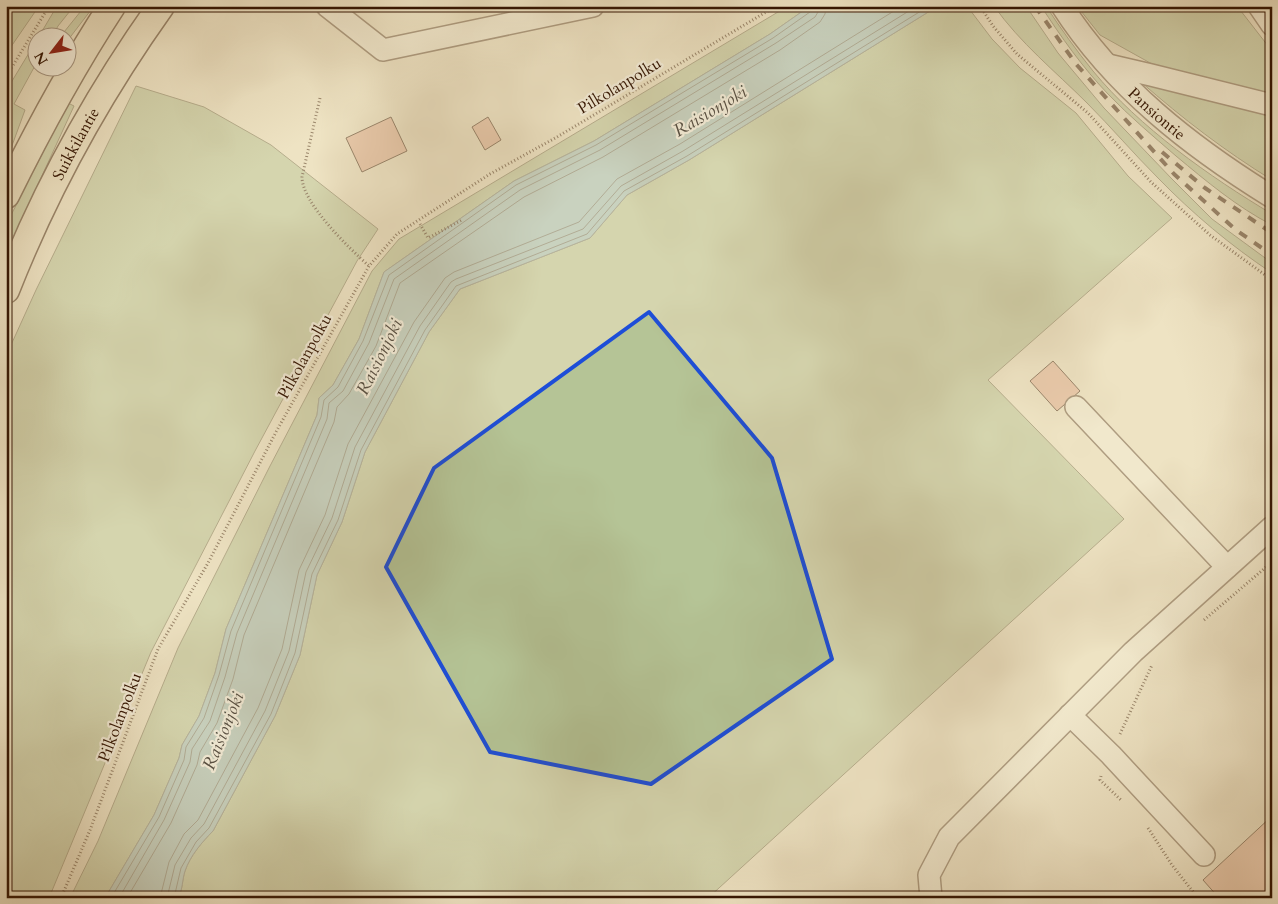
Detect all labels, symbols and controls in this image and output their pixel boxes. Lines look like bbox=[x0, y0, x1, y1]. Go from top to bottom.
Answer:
north arrow bbox=[28, 28, 78, 78]
text: N bbox=[30, 48, 53, 69]
street label: Pilkolanpolku bbox=[574, 52, 666, 119]
water label: Raisionjoki bbox=[669, 79, 753, 143]
street label: Pansiontie bbox=[1123, 83, 1190, 145]
street label: Suikkilantie bbox=[47, 104, 105, 184]
street label: Pilkolanpolku bbox=[272, 310, 337, 403]
water label: Raisionjoki bbox=[350, 314, 409, 399]
street label: Pilkolanpolku bbox=[93, 669, 147, 765]
water label: Raisionjoki bbox=[197, 688, 251, 774]

